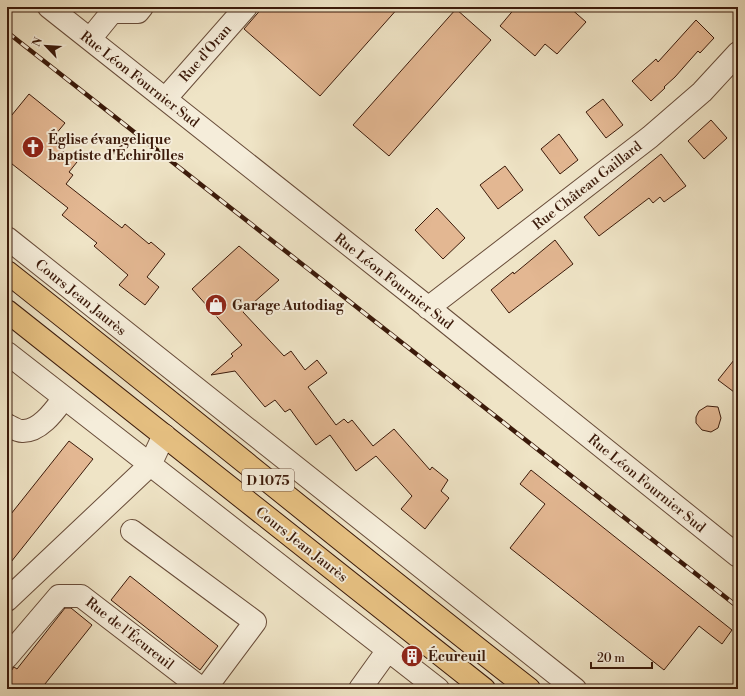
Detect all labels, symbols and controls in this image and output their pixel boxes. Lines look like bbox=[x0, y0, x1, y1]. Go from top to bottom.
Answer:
street label: Rue d'Oran bbox=[176, 20, 236, 86]
north arrow bbox=[26, 26, 66, 66]
street label: Rue Léon Fournier Sud bbox=[76, 28, 203, 132]
text: N bbox=[30, 35, 46, 49]
place label: Église évangelique baptiste d'Échirolles bbox=[48, 129, 184, 165]
church icon: Église évangelique baptiste d'Échirolles bbox=[20, 134, 46, 160]
street label: Rue Château Gaillard bbox=[529, 137, 646, 234]
street label: Rue Léon Fournier Sud bbox=[330, 230, 457, 334]
street label: Cours Jean Jaurès bbox=[31, 256, 130, 340]
shop icon: Garage Autodiag bbox=[203, 292, 229, 318]
place label: Garage Autodiag bbox=[232, 297, 345, 315]
street label: Rue Léon Fournier Sud bbox=[584, 431, 709, 537]
road number: D 1075 bbox=[242, 469, 294, 491]
street label: Cours Jean Jaurès bbox=[252, 503, 351, 586]
street label: Rue de l'Écureuil bbox=[82, 592, 178, 674]
building icon: Écureuil bbox=[399, 643, 425, 669]
scale bar bbox=[591, 644, 652, 670]
place label: Écureuil bbox=[428, 646, 486, 666]
text: 20 m bbox=[597, 651, 625, 666]

